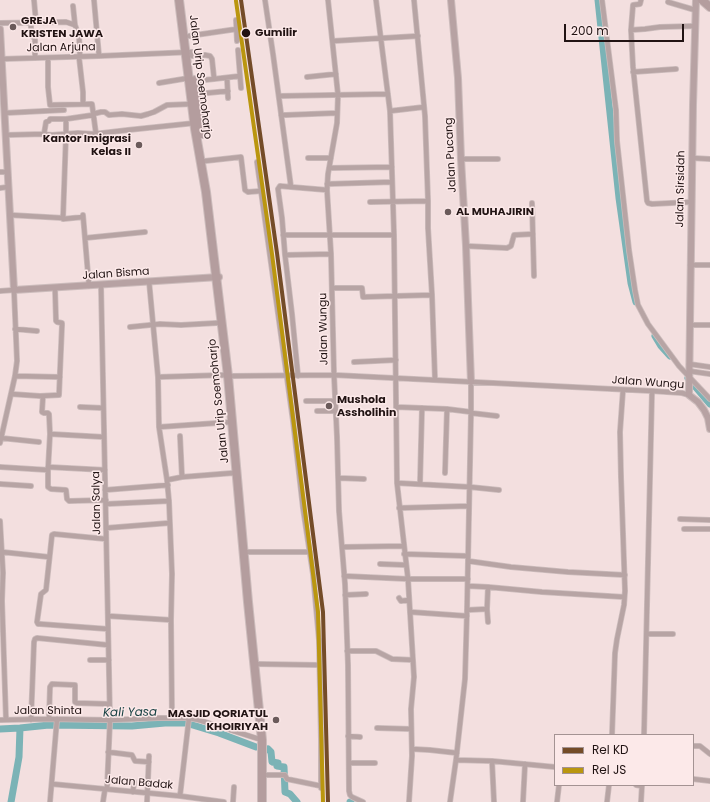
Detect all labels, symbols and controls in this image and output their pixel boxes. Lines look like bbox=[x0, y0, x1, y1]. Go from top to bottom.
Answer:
place label: GREJA KRISTEN JAWA bbox=[21, 14, 103, 40]
street label: Jalan Urip Soemoharjo bbox=[186, 14, 214, 140]
scale bar bbox=[566, 16, 686, 42]
marker: GREJA KRISTEN JAWA bbox=[8, 22, 18, 32]
text: 200 m bbox=[571, 22, 609, 39]
place label: Gumilir bbox=[255, 26, 297, 40]
marker: Gumilir bbox=[240, 27, 252, 39]
street label: Jalan Arjuna bbox=[26, 41, 96, 55]
street label: Jalan Pucang bbox=[442, 117, 460, 193]
place label: Kantor Imigrasi Kelas II bbox=[43, 132, 131, 158]
marker: Kantor Imigrasi Kelas II bbox=[134, 140, 144, 150]
street label: Jalan Sirsidah bbox=[674, 150, 688, 228]
place label: AL MUHAJIRIN bbox=[456, 205, 534, 219]
marker: AL MUHAJIRIN bbox=[443, 207, 453, 217]
street label: Jalan Bisma bbox=[82, 265, 150, 283]
street label: Jalan Wungu bbox=[317, 293, 331, 365]
street label: Jalan Urip Soemoharjo bbox=[206, 338, 232, 464]
street label: Jalan Wungu bbox=[611, 374, 685, 392]
place label: Mushola Assholihin bbox=[337, 393, 396, 419]
marker: Mushola Assholihin bbox=[324, 401, 334, 411]
street label: Jalan Salya bbox=[90, 471, 104, 535]
street label: Jalan Shinta bbox=[14, 704, 82, 718]
water label: Kali Yasa bbox=[103, 705, 157, 721]
place label: MASJID QORIATUL KHOIRIYAH bbox=[168, 707, 268, 733]
marker: MASJID QORIATUL KHOIRIYAH bbox=[271, 715, 281, 725]
legend bbox=[554, 734, 694, 786]
text: Rel KD bbox=[592, 741, 629, 758]
text: Rel JS bbox=[592, 761, 626, 778]
street label: Jalan Badak bbox=[105, 773, 173, 793]

